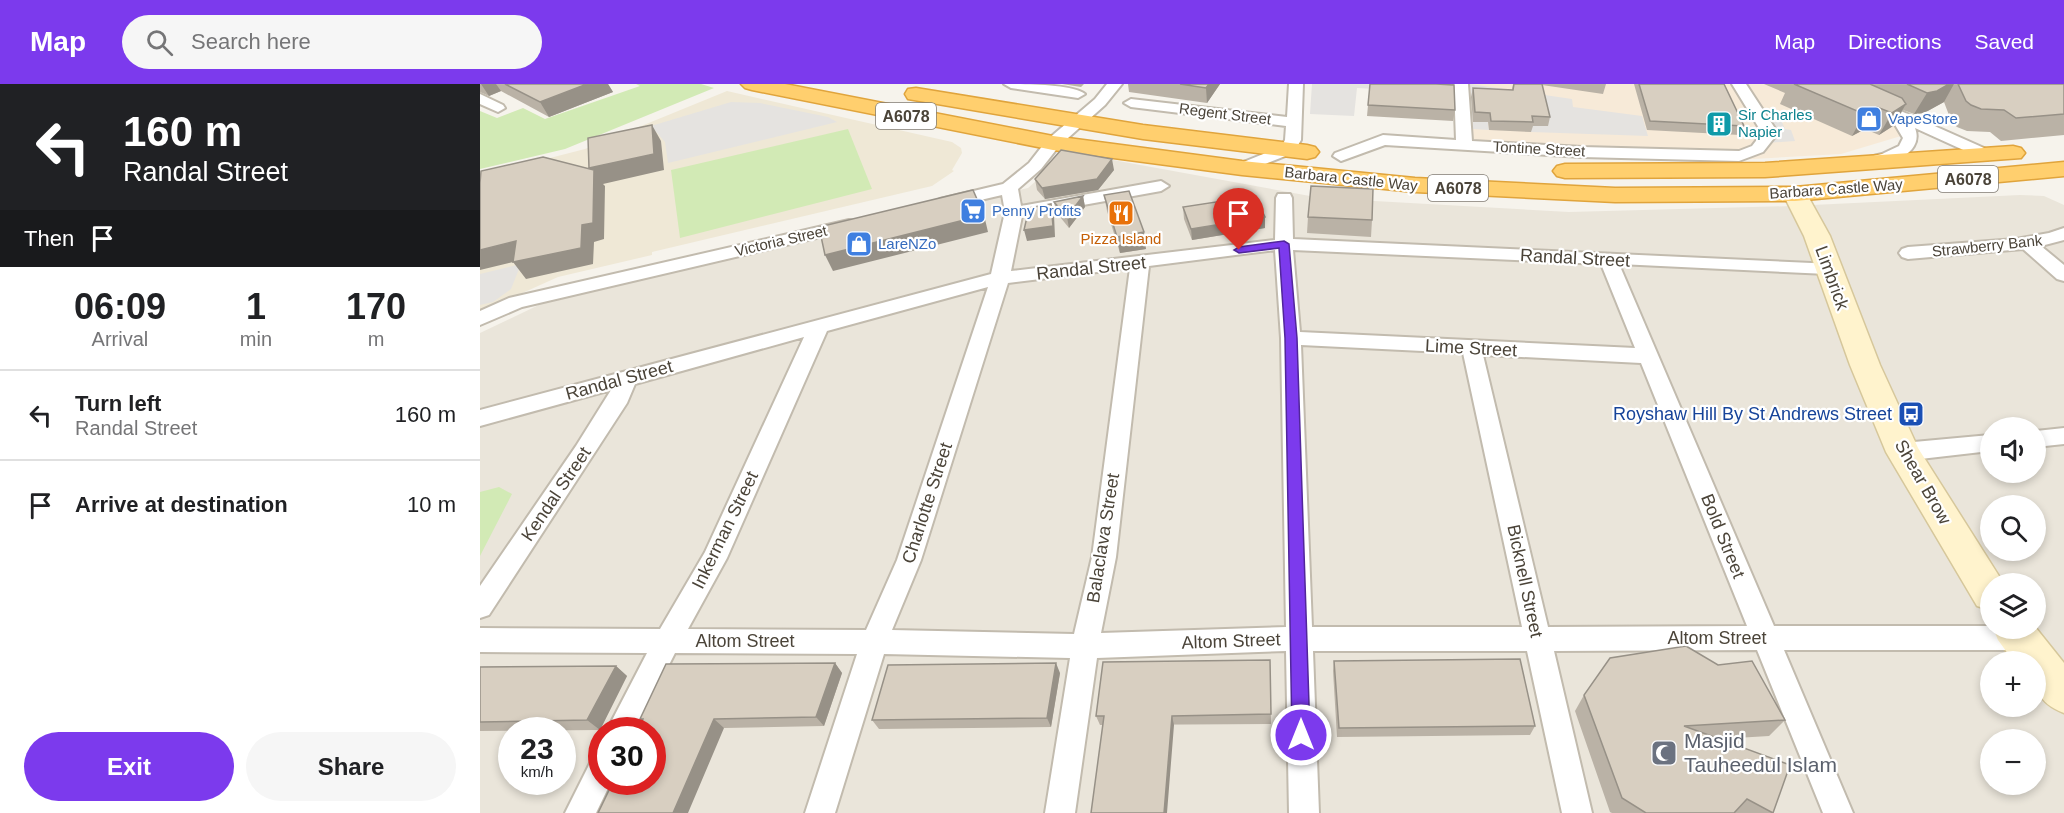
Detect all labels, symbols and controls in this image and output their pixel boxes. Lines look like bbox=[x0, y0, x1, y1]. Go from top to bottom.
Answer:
search box bbox=[122, 15, 542, 69]
text: Map bbox=[30, 26, 86, 57]
icon: search bbox=[143, 26, 176, 59]
text: Search here bbox=[191, 29, 311, 54]
text: Map bbox=[1774, 30, 1815, 53]
text: Directions bbox=[1848, 30, 1941, 53]
text: Saved bbox=[1974, 30, 2034, 53]
street label: Regent Street bbox=[1178, 99, 1273, 128]
road number: A6078 bbox=[876, 103, 936, 129]
shop icon: VapeStore bbox=[1854, 104, 1884, 134]
place label: Sir Charles Napier bbox=[1738, 106, 1812, 140]
icon: left bbox=[24, 108, 102, 186]
text: 160 m bbox=[123, 108, 242, 155]
building icon: Sir Charles Napier bbox=[1704, 109, 1734, 139]
place label: VapeStore bbox=[1888, 110, 1958, 127]
street label: Tontine Street bbox=[1492, 138, 1587, 159]
text: Randal Street bbox=[123, 157, 288, 187]
street label: Barbara Castle Way bbox=[1284, 163, 1419, 194]
road number: A6078 bbox=[1938, 166, 1998, 192]
road number: A6078 bbox=[1428, 175, 1488, 201]
street label: Barbara Castle Way bbox=[1769, 175, 1904, 202]
pin bbox=[1213, 188, 1264, 250]
supermarket icon: Penny Profits bbox=[958, 196, 988, 226]
icon: arrive bbox=[1222, 197, 1255, 230]
restaurant icon: Pizza Island bbox=[1106, 198, 1136, 228]
place label: Penny Profits bbox=[992, 202, 1081, 219]
street label: Victoria Street bbox=[733, 221, 829, 259]
icon: arrive bbox=[86, 222, 119, 255]
text: Then bbox=[24, 226, 74, 251]
shop icon: LareNZo bbox=[844, 229, 874, 259]
place label: Pizza Island bbox=[1081, 230, 1161, 247]
street label: Strawberry Bank bbox=[1931, 231, 2043, 260]
place label: LareNZo bbox=[878, 235, 936, 252]
street label: Limbrick bbox=[1811, 243, 1853, 314]
street label: Randal Street bbox=[1520, 245, 1630, 271]
street label: Randal Street bbox=[1035, 252, 1147, 284]
text: 06:09 bbox=[74, 286, 166, 327]
text: 1 bbox=[246, 286, 266, 327]
text: 170 bbox=[346, 286, 406, 327]
text: Arrival bbox=[92, 328, 148, 350]
text: min bbox=[240, 328, 272, 350]
text: m bbox=[368, 328, 384, 350]
street label: Lime Street bbox=[1425, 336, 1517, 360]
street label: Randal Street bbox=[563, 356, 675, 404]
text: Turn left bbox=[75, 391, 161, 416]
icon: left bbox=[24, 399, 57, 432]
bus stop icon: Royshaw Hill By St Andrews Street bbox=[1896, 399, 1926, 429]
text: 160 m bbox=[395, 402, 456, 427]
place label: Royshaw Hill By St Andrews Street bbox=[1613, 404, 1892, 424]
text: Randal Street bbox=[75, 417, 197, 439]
map controls bbox=[1980, 417, 2046, 795]
button: sound bbox=[1980, 417, 2046, 483]
street label: Shear Brow bbox=[1891, 436, 1956, 529]
street label: Charlotte Street bbox=[898, 440, 956, 566]
street label: Kendal Street bbox=[517, 443, 595, 545]
street label: Inkerman Street bbox=[688, 468, 762, 592]
street label: Balaclava Street bbox=[1083, 472, 1123, 604]
icon: arrive bbox=[24, 489, 57, 522]
street label: Bold Street bbox=[1697, 491, 1749, 581]
text: Arrive at destination bbox=[75, 492, 288, 517]
text: 10 m bbox=[407, 492, 456, 517]
button: search bbox=[1980, 495, 2046, 561]
street label: Bicknell Street bbox=[1503, 523, 1547, 639]
button: layers bbox=[1980, 573, 2046, 639]
street label: Altom Street bbox=[1667, 628, 1767, 648]
street label: Altom Street bbox=[1181, 629, 1281, 653]
street label: Altom Street bbox=[695, 631, 795, 651]
button: + bbox=[1980, 651, 2046, 717]
position arrow bbox=[1269, 703, 1333, 767]
speed limit sign: 30 bbox=[588, 717, 666, 795]
place label: Masjid Tauheedul Islam bbox=[1684, 729, 1837, 776]
button: − bbox=[1980, 729, 2046, 795]
button: Exit bbox=[24, 732, 234, 801]
button: Share bbox=[246, 732, 456, 801]
text: 23 bbox=[520, 732, 554, 765]
mosque icon: Masjid Tauheedul Islam bbox=[1649, 738, 1679, 768]
text: km/h bbox=[521, 763, 553, 780]

